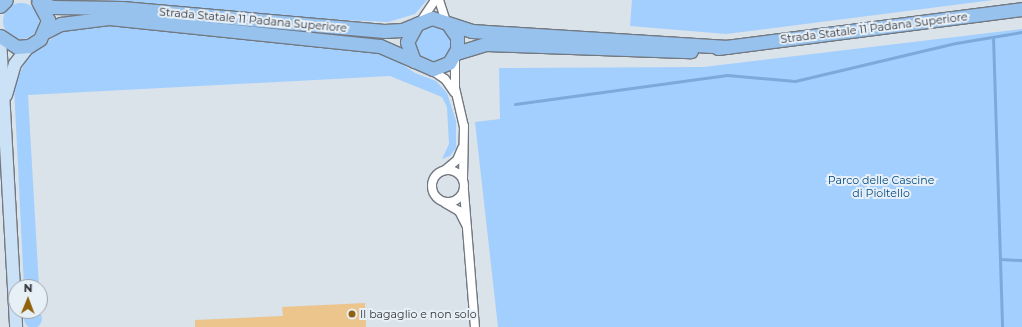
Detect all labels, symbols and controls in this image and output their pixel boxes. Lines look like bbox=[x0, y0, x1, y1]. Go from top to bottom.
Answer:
street label: Strada Statale 11 Padana Superiore bbox=[159, 5, 347, 35]
street label: Strada Statale 11 Padana Superiore bbox=[780, 10, 968, 46]
park label: Parco delle Cascine di Pioltello bbox=[828, 174, 934, 200]
north arrow bbox=[8, 279, 48, 319]
text: N bbox=[24, 281, 33, 295]
place label: Il bagaglio e non solo bbox=[360, 307, 477, 321]
marker: Il bagaglio e non solo bbox=[347, 309, 357, 319]

